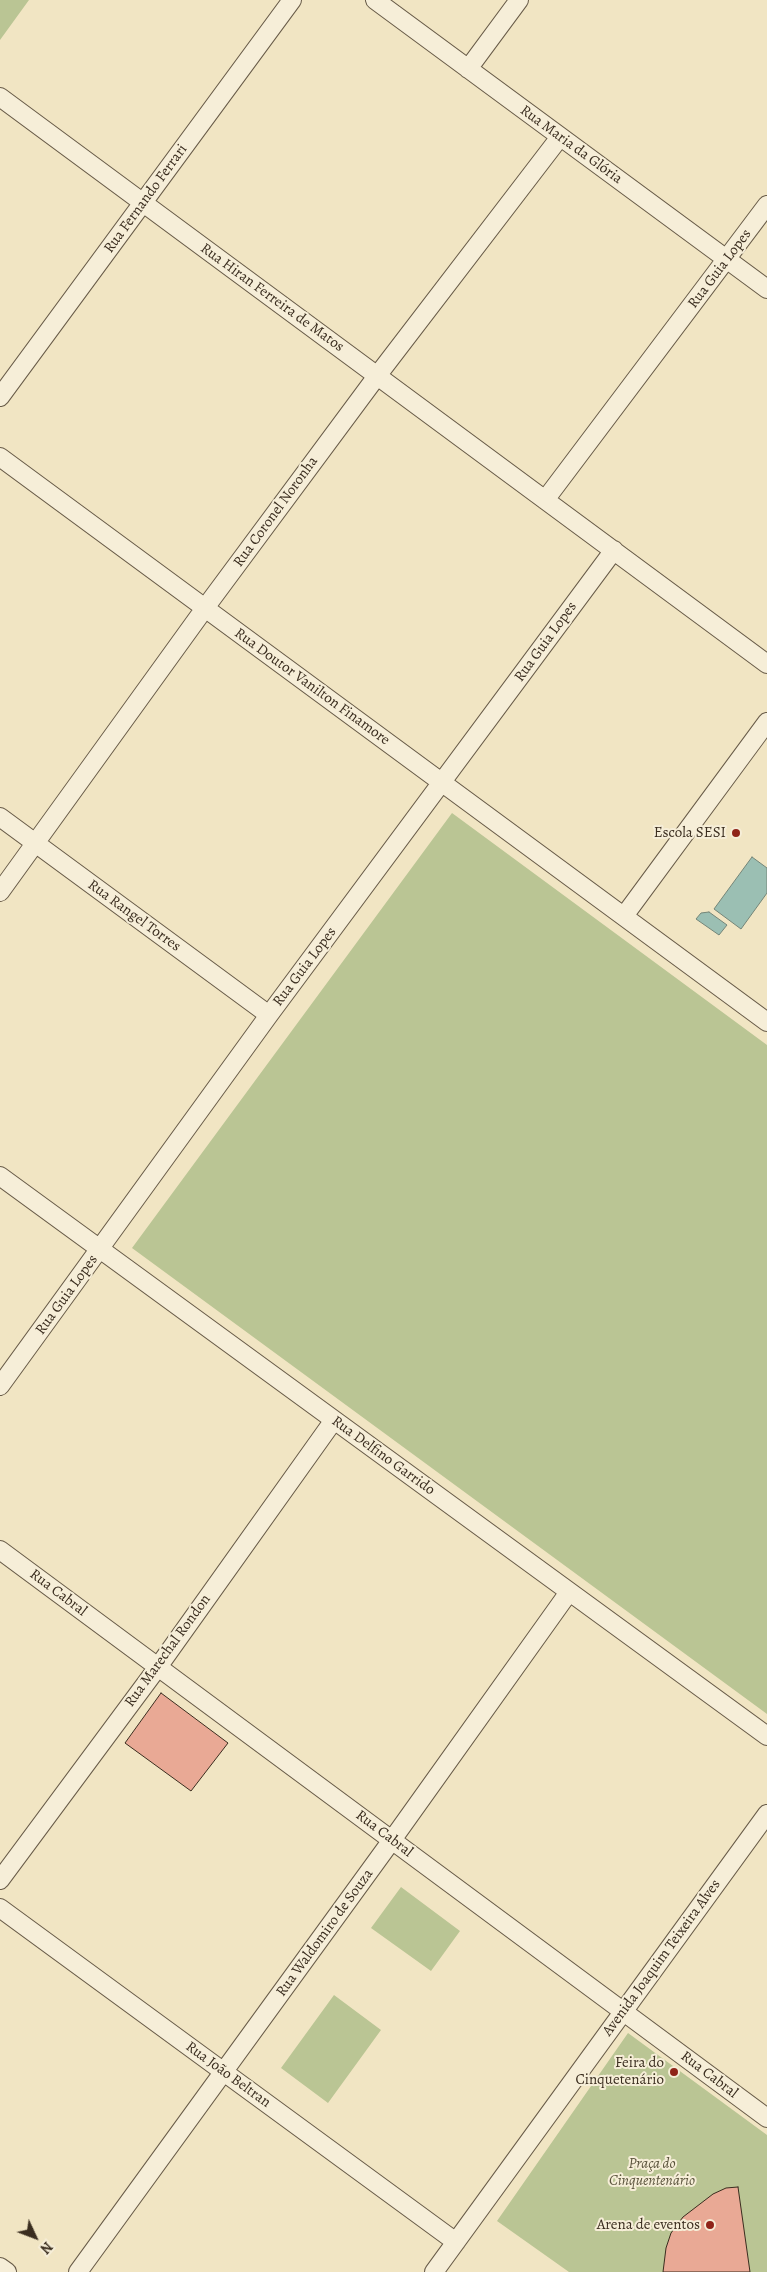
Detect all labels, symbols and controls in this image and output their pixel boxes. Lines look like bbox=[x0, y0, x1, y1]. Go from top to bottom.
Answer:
street label: Rua Maria da Glória bbox=[516, 102, 626, 188]
street label: Rua Fernando Ferrari bbox=[100, 141, 192, 257]
street label: Rua Guia Lopes bbox=[684, 226, 756, 312]
street label: Rua Hiran Ferreira de Matos bbox=[197, 240, 347, 356]
street label: Rua Coronel Noronha bbox=[230, 453, 322, 571]
street label: Rua Guia Lopes bbox=[511, 598, 581, 686]
street label: Rua Doutor Vanilton Finamore bbox=[231, 625, 393, 749]
place label: Escola SESI bbox=[654, 824, 726, 842]
marker: Escola SESI bbox=[730, 827, 742, 839]
street label: Rua Rangel Torres bbox=[84, 876, 184, 956]
street label: Rua Guia Lopes bbox=[269, 924, 341, 1010]
street label: Rua Guia Lopes bbox=[32, 1251, 102, 1339]
street label: Rua Delfino Garrido bbox=[328, 1412, 438, 1500]
street label: Rua Cabral bbox=[26, 1566, 90, 1620]
street label: Rua Marechal Rondon bbox=[121, 1591, 215, 1711]
street label: Rua Cabral bbox=[352, 1807, 416, 1861]
street label: Rua Waldomiro de Souza bbox=[273, 1866, 377, 2000]
street label: Avenida Joaquim Teixeira Alves bbox=[599, 1876, 725, 2040]
street label: Rua João Beltran bbox=[182, 2038, 274, 2112]
street label: Rua Cabral bbox=[677, 2048, 741, 2102]
place label: Feira do Cinquetenário bbox=[576, 2054, 664, 2089]
marker: Feira do Cinquetenário bbox=[668, 2066, 680, 2078]
park label: Praça do Cinquentenário bbox=[609, 2155, 695, 2190]
north arrow bbox=[10, 2212, 60, 2262]
place label: Arena de eventos bbox=[597, 2216, 700, 2234]
marker: Arena de eventos bbox=[704, 2219, 716, 2231]
text: N bbox=[36, 2237, 57, 2258]

